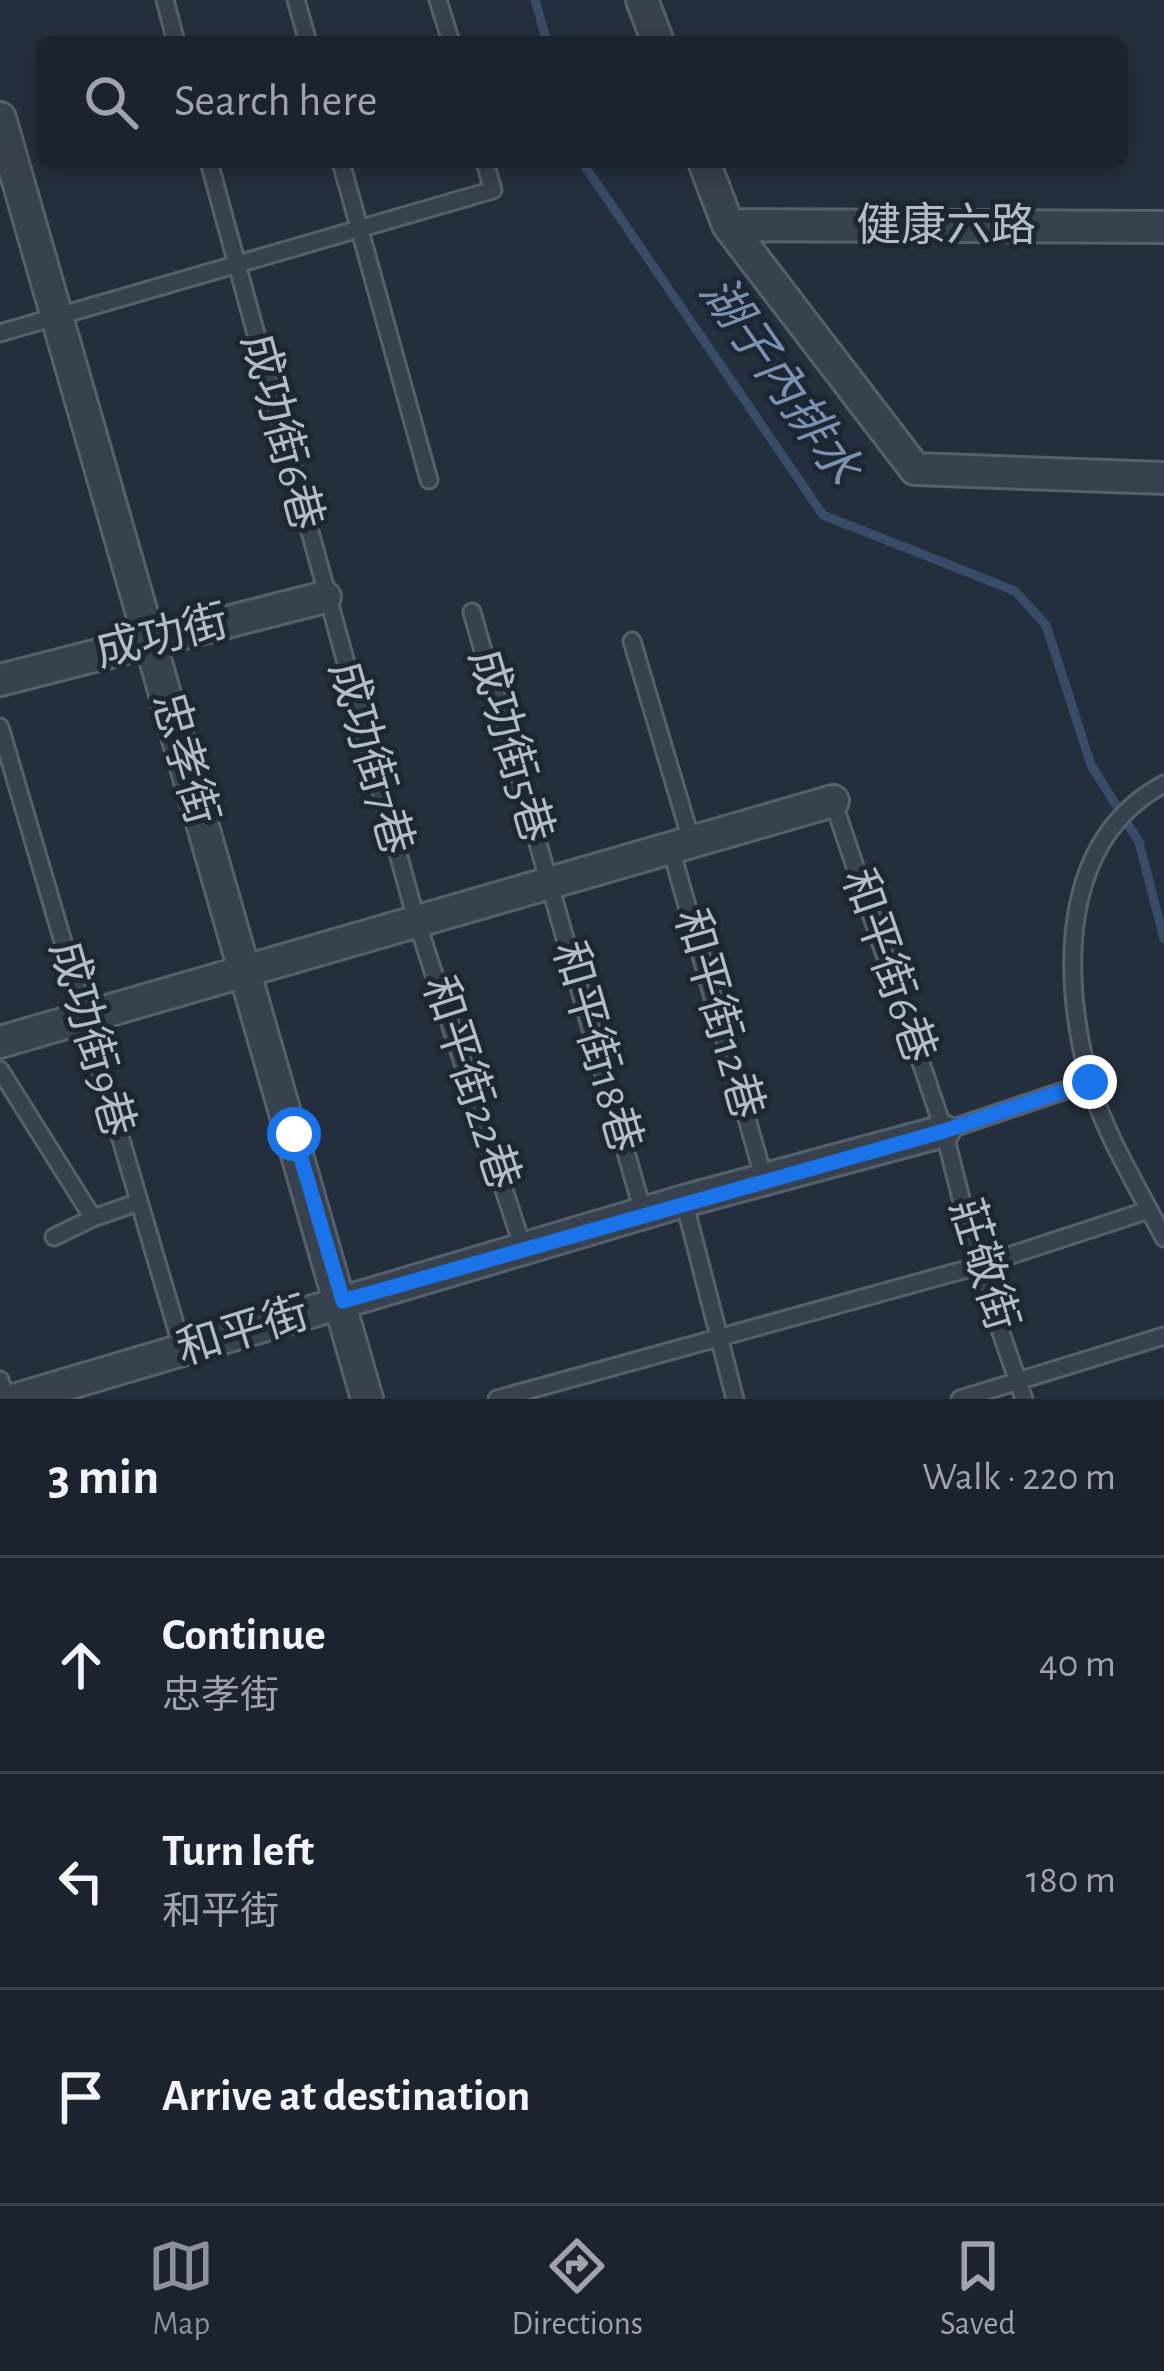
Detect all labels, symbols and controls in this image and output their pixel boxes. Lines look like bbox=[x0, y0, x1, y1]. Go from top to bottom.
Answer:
search box bbox=[36, 36, 1128, 168]
icon: search bbox=[78, 69, 144, 135]
text: Search here bbox=[174, 79, 377, 124]
street label: 健康六路 bbox=[856, 201, 1036, 249]
water label: 湖子內排水 bbox=[691, 267, 871, 495]
street label: 成功街6巷 bbox=[233, 329, 331, 535]
street label: 成功街 bbox=[91, 597, 233, 675]
street label: 成功街5巷 bbox=[461, 644, 561, 848]
street label: 成功街7巷 bbox=[321, 656, 421, 860]
street label: 忠孝街 bbox=[144, 687, 226, 830]
street label: 和平街6巷 bbox=[834, 863, 944, 1068]
street label: 和平街12巷 bbox=[667, 903, 771, 1124]
street label: 成功街9巷 bbox=[42, 936, 142, 1142]
street label: 和平街18巷 bbox=[544, 936, 649, 1157]
street label: 和平街22巷 bbox=[414, 970, 527, 1195]
route end bbox=[1063, 1055, 1117, 1109]
route start bbox=[267, 1107, 321, 1161]
street label: 莊敬街 bbox=[942, 1193, 1026, 1336]
street label: 和平街 bbox=[171, 1289, 314, 1373]
text: 3 min bbox=[48, 1452, 159, 1503]
text: Walk · 220 m bbox=[922, 1458, 1116, 1497]
text: Continue bbox=[162, 1613, 326, 1658]
icon: ahead bbox=[48, 1632, 114, 1698]
text: 40 m bbox=[1039, 1645, 1116, 1684]
text: 忠孝街 bbox=[162, 1677, 279, 1716]
text: Turn left bbox=[162, 1829, 314, 1874]
icon: left bbox=[48, 1848, 114, 1914]
text: 180 m bbox=[1026, 1861, 1116, 1900]
text: 和平街 bbox=[162, 1893, 279, 1932]
icon: arrive bbox=[48, 2064, 114, 2130]
text: Arrive at destination bbox=[162, 2074, 530, 2119]
tab: Map bbox=[148, 2233, 214, 2345]
tab: Directions bbox=[511, 2233, 643, 2345]
tab: Saved bbox=[940, 2233, 1015, 2345]

